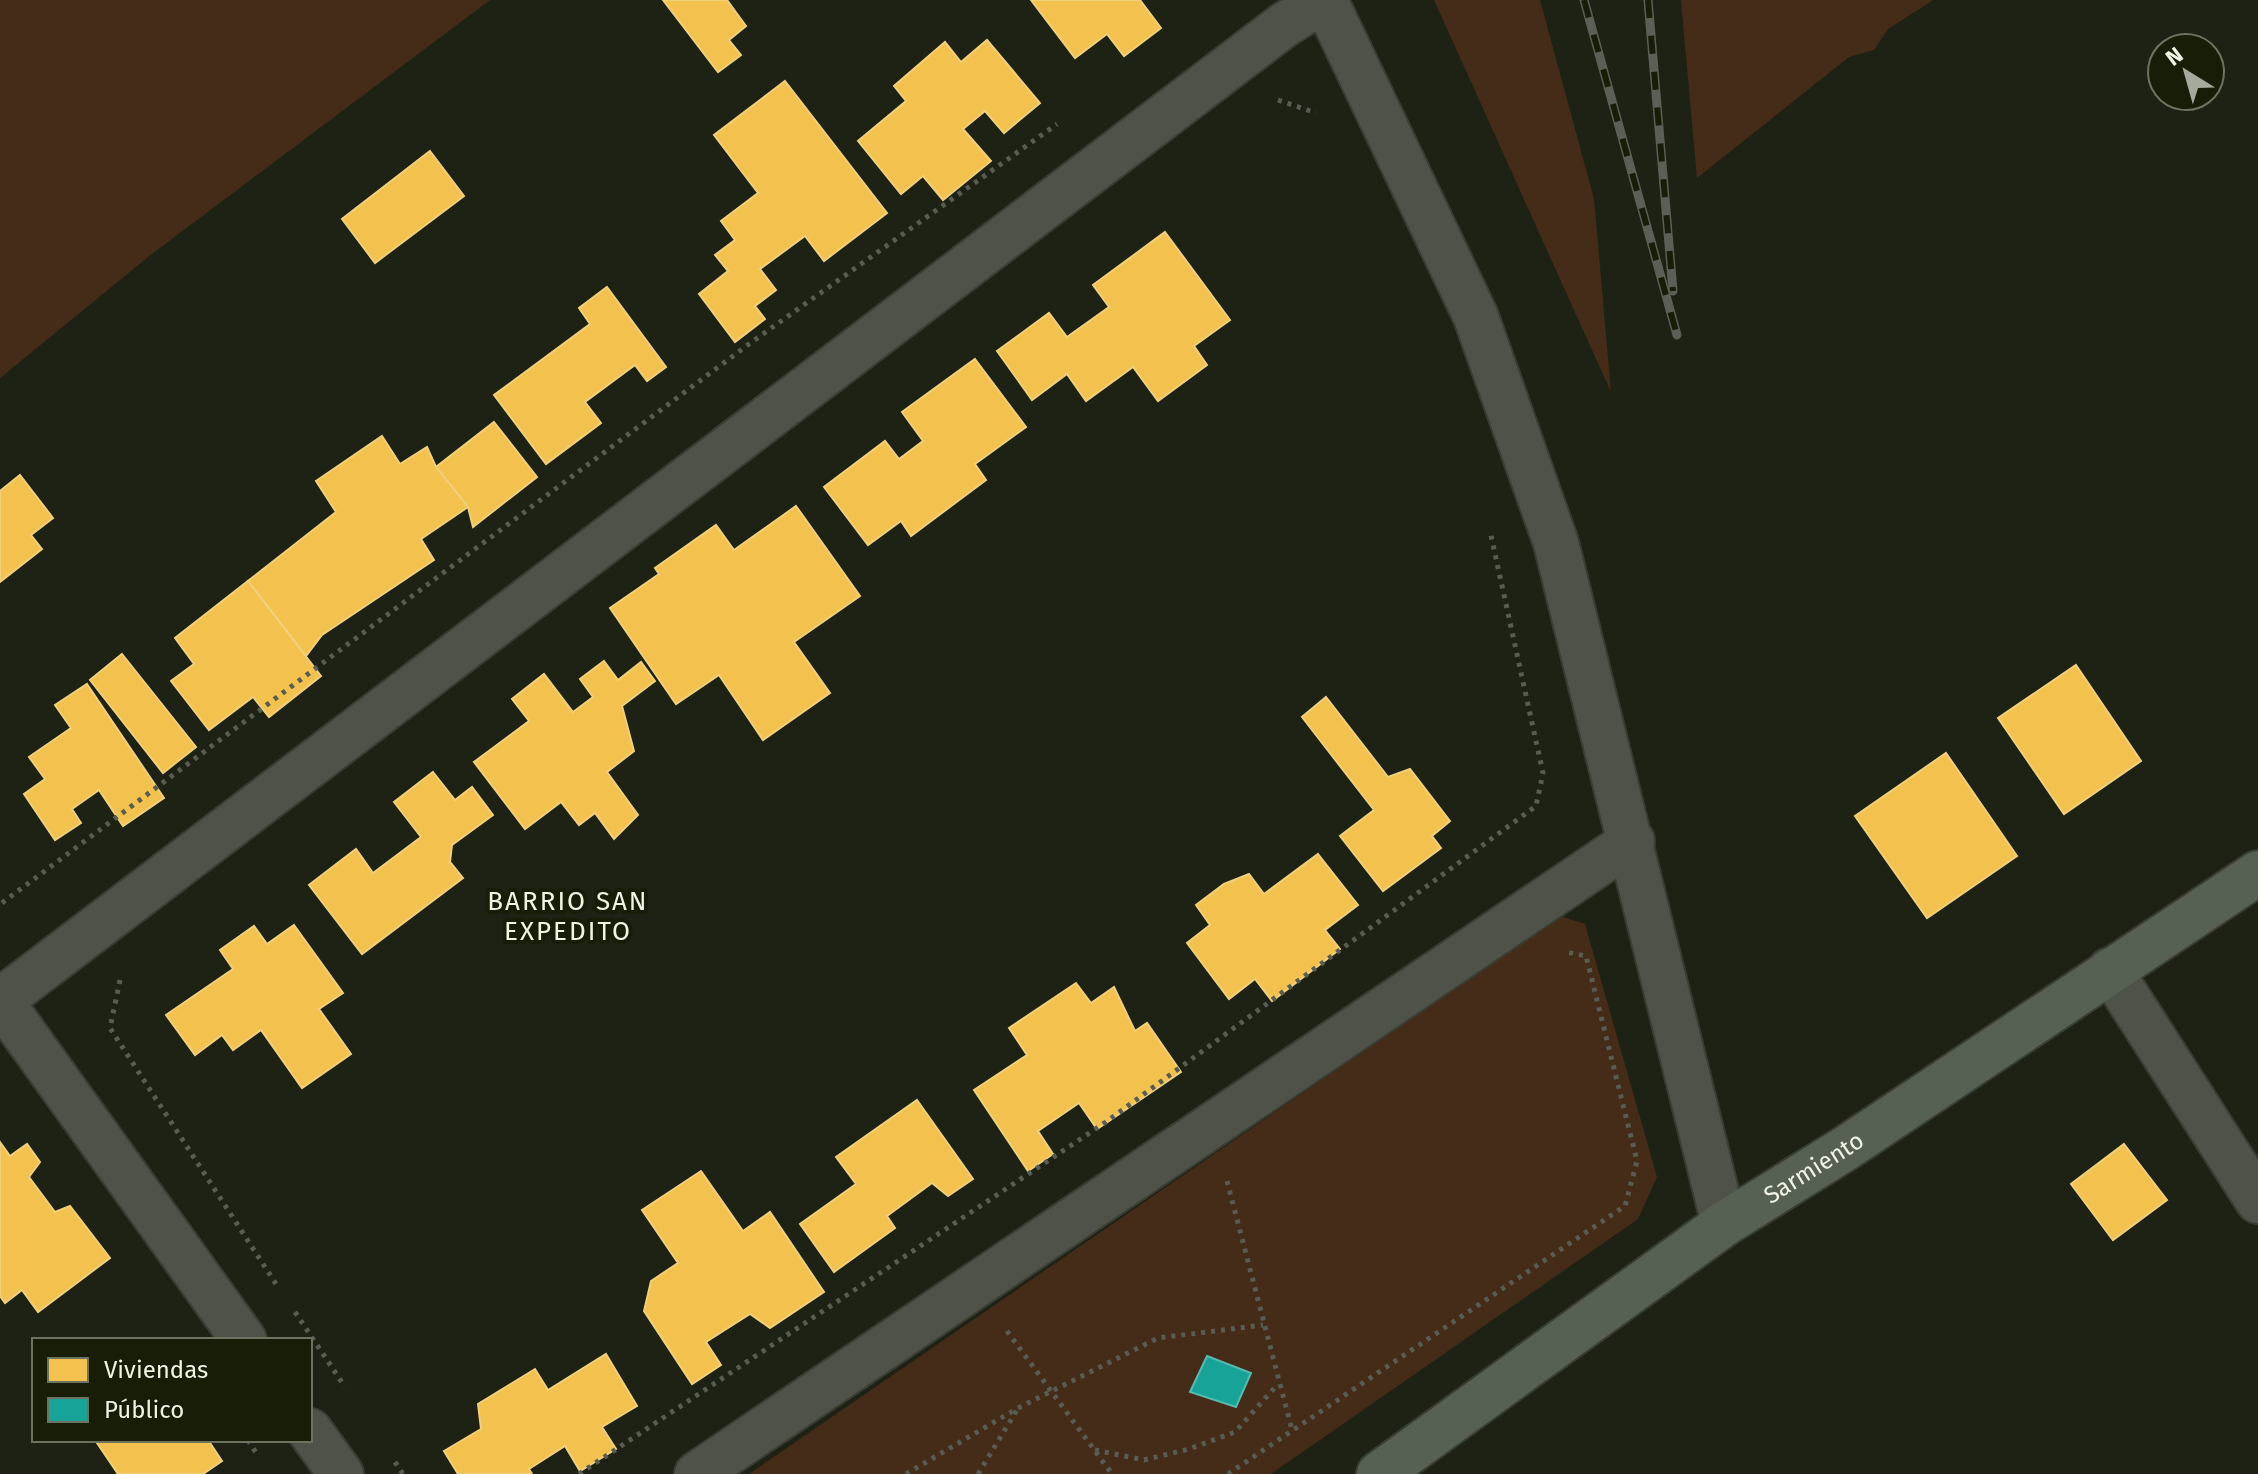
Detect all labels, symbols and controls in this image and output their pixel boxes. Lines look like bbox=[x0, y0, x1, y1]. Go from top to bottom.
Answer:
north arrow bbox=[2146, 32, 2226, 112]
text: N bbox=[2160, 41, 2188, 72]
district label: BARRIO SAN EXPEDITO bbox=[487, 886, 649, 947]
street label: Sarmiento bbox=[1759, 1126, 1869, 1210]
legend bbox=[32, 1338, 312, 1442]
text: Viviendas bbox=[104, 1356, 208, 1384]
text: Público bbox=[104, 1396, 184, 1424]

